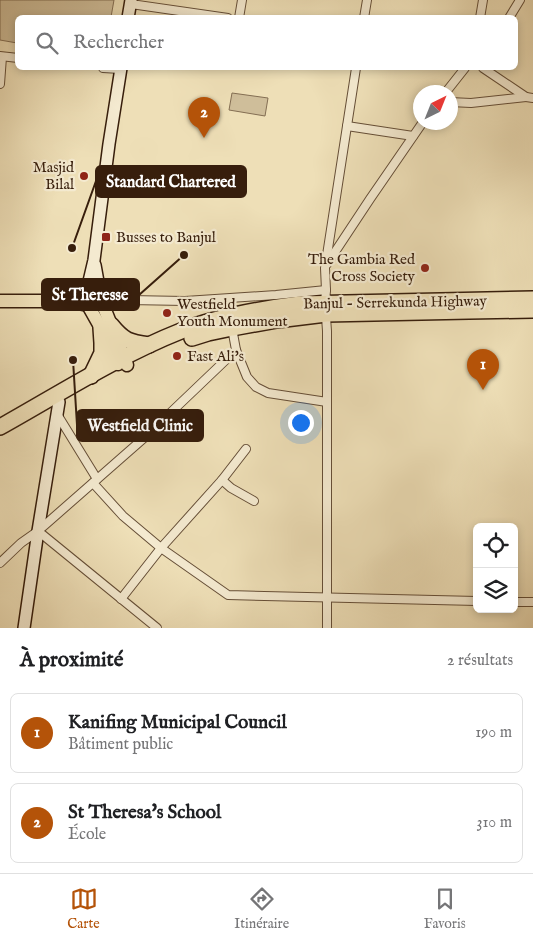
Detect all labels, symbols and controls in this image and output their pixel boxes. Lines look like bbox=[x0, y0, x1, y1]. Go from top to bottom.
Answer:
search box bbox=[15, 15, 518, 70]
icon: search bbox=[33, 29, 61, 57]
text: Rechercher bbox=[73, 31, 164, 55]
north arrow bbox=[413, 85, 458, 130]
pin: 2 bbox=[188, 97, 220, 138]
place label: Masjid Bilal bbox=[33, 158, 75, 194]
callout: Standard Chartered bbox=[96, 166, 246, 197]
marker: Masjid Bilal bbox=[78, 170, 90, 182]
text: Standard Chartered bbox=[106, 173, 236, 193]
place label: Busses to Banjul bbox=[116, 228, 217, 247]
marker: Busses to Banjul bbox=[100, 231, 112, 243]
place label: The Gambia Red Cross Society bbox=[308, 250, 416, 286]
marker: The Gambia Red Cross Society bbox=[419, 262, 431, 274]
callout: St Theresse bbox=[42, 279, 139, 310]
text: St Theresse bbox=[52, 286, 129, 306]
street label: Banjul - Serrekunda Highway bbox=[303, 291, 488, 314]
place label: Westfield Youth Monument bbox=[177, 295, 288, 331]
marker: Westfield Youth Monument bbox=[161, 307, 173, 319]
place label: Fast Ali's bbox=[187, 347, 244, 366]
pin: 1 bbox=[467, 349, 499, 390]
marker: Fast Ali's bbox=[171, 350, 183, 362]
callout: Westfield Clinic bbox=[77, 410, 203, 441]
your location bbox=[288, 410, 314, 436]
text: Westfield Clinic bbox=[86, 417, 193, 437]
map controls bbox=[473, 523, 518, 613]
button: locate bbox=[473, 523, 518, 568]
button: layers bbox=[473, 568, 518, 613]
text: À proximité bbox=[20, 647, 123, 674]
text: 2 résultats bbox=[447, 651, 513, 671]
text: Kanifing Municipal Council bbox=[68, 711, 287, 735]
text: 1 bbox=[34, 723, 40, 743]
text: 190 m bbox=[475, 723, 512, 743]
text: Bâtiment public bbox=[68, 735, 173, 755]
text: St Theresa's School bbox=[68, 801, 221, 825]
text: 2 bbox=[33, 813, 41, 833]
text: 310 m bbox=[476, 813, 512, 833]
text: École bbox=[68, 825, 106, 845]
tab: Carte bbox=[67, 885, 100, 933]
tab: Itinéraire bbox=[234, 885, 289, 933]
tab: Favoris bbox=[424, 885, 466, 933]

